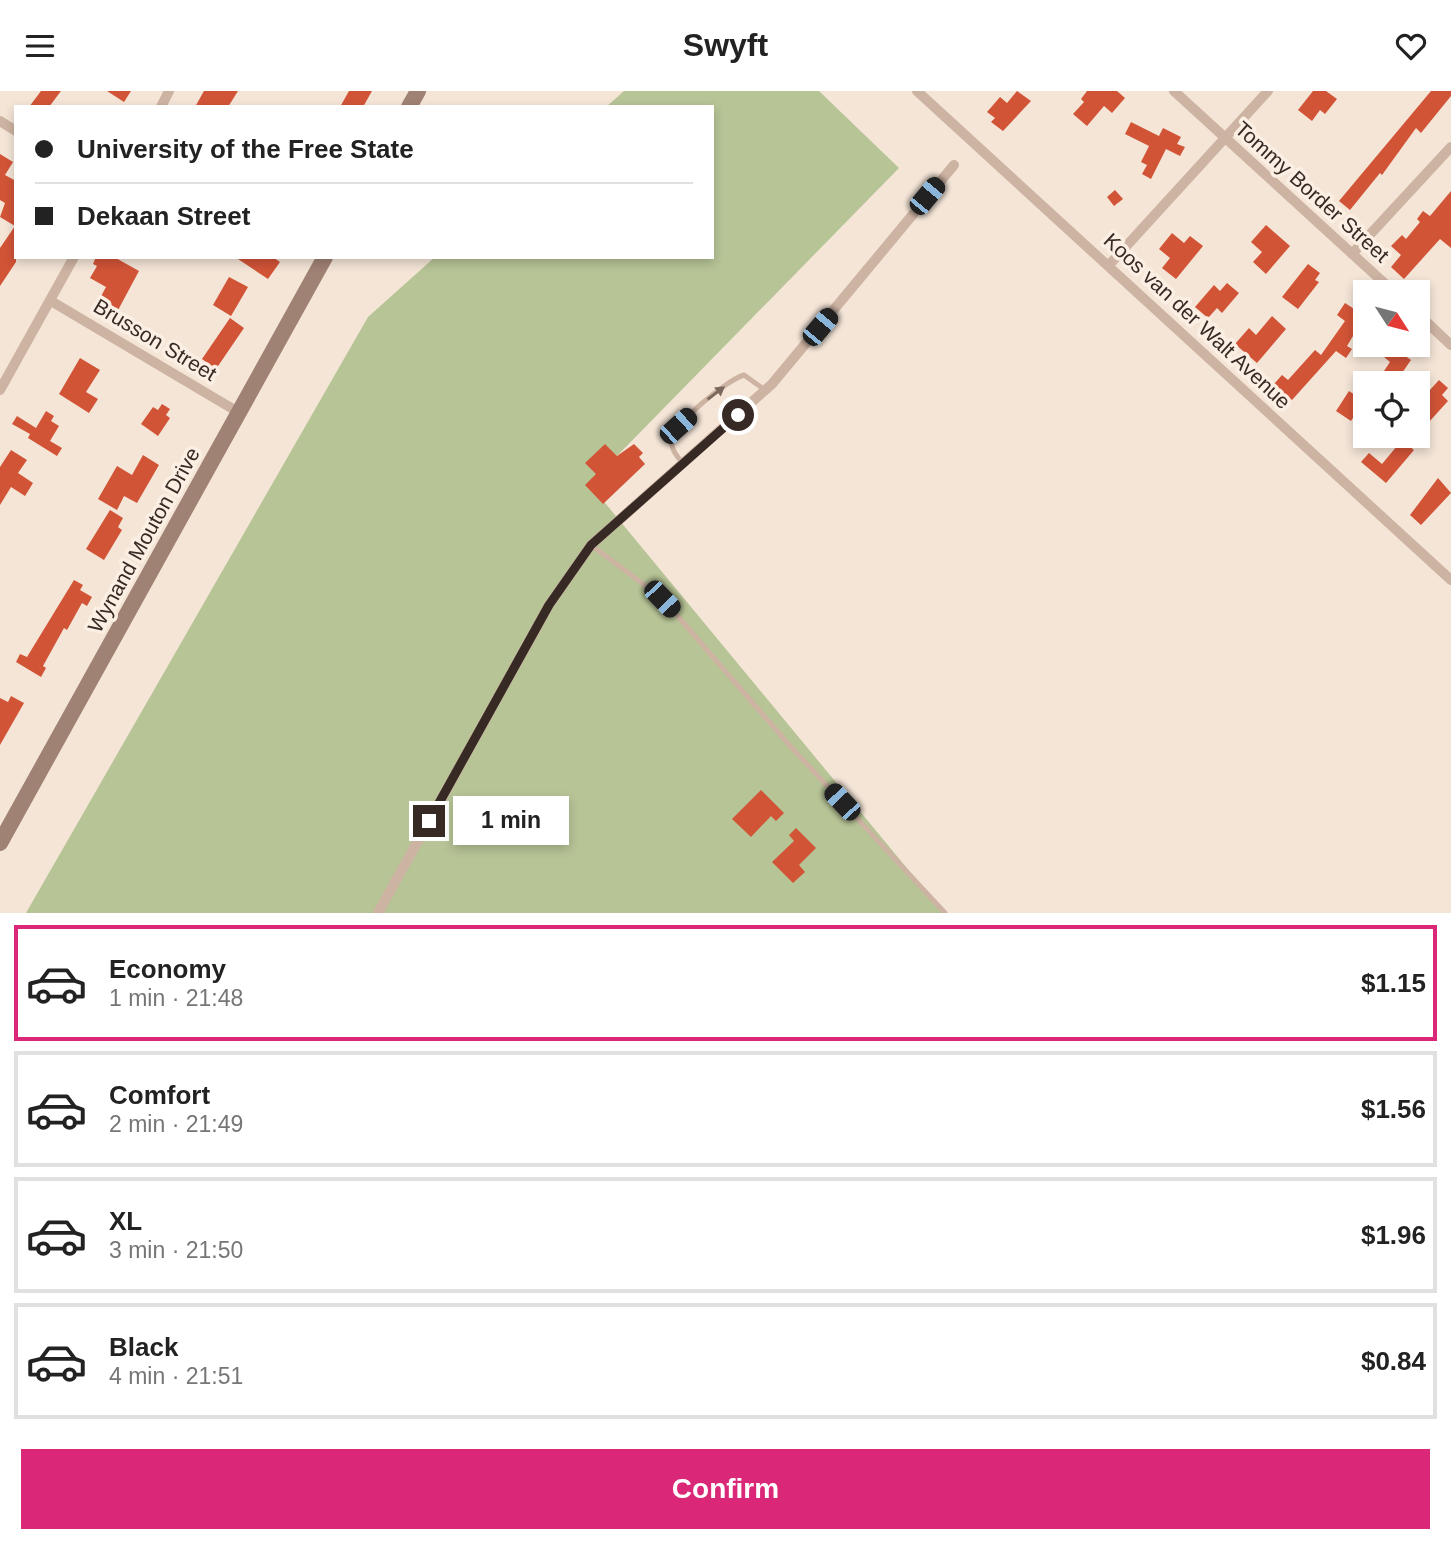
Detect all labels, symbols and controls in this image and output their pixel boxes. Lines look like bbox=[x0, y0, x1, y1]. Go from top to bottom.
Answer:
icon: menu bbox=[21, 27, 59, 65]
text: Swyft bbox=[683, 27, 768, 63]
icon: heart bbox=[1392, 27, 1430, 65]
street label: Tommy Border Street bbox=[1231, 117, 1394, 267]
text: University of the Free State bbox=[77, 134, 414, 164]
car bbox=[906, 173, 949, 219]
text: Dekaan Street bbox=[77, 201, 250, 231]
street label: Koos van der Walt Avenue bbox=[1099, 228, 1295, 413]
north arrow bbox=[1353, 280, 1430, 357]
map controls bbox=[1353, 280, 1430, 448]
street label: Brusson Street bbox=[90, 294, 221, 385]
car bbox=[799, 304, 842, 350]
button: locate bbox=[1353, 371, 1430, 448]
one-way arrow bbox=[706, 386, 724, 401]
route start bbox=[722, 399, 754, 431]
car bbox=[656, 404, 701, 448]
street label: Wynand Mouton Drive bbox=[83, 443, 204, 636]
car bbox=[640, 577, 685, 621]
car bbox=[820, 779, 865, 825]
callout: 1 min bbox=[453, 797, 569, 845]
route end bbox=[413, 805, 445, 837]
text: 1 min bbox=[481, 807, 541, 833]
icon: car bbox=[25, 952, 88, 1015]
text: Economy bbox=[109, 954, 226, 984]
text: $1.15 bbox=[1361, 968, 1426, 998]
text: 1 min · 21:48 bbox=[109, 985, 243, 1011]
icon: car bbox=[25, 1078, 88, 1141]
text: Comfort bbox=[109, 1080, 210, 1110]
text: $1.56 bbox=[1361, 1094, 1426, 1124]
text: 2 min · 21:49 bbox=[109, 1111, 243, 1137]
icon: car bbox=[25, 1204, 88, 1267]
text: XL bbox=[109, 1206, 142, 1236]
text: $1.96 bbox=[1361, 1220, 1426, 1250]
text: 3 min · 21:50 bbox=[109, 1237, 243, 1263]
icon: car bbox=[25, 1330, 88, 1393]
text: Black bbox=[109, 1332, 178, 1362]
text: $0.84 bbox=[1361, 1346, 1426, 1376]
text: 4 min · 21:51 bbox=[109, 1363, 243, 1389]
button: Confirm bbox=[21, 1449, 1430, 1529]

